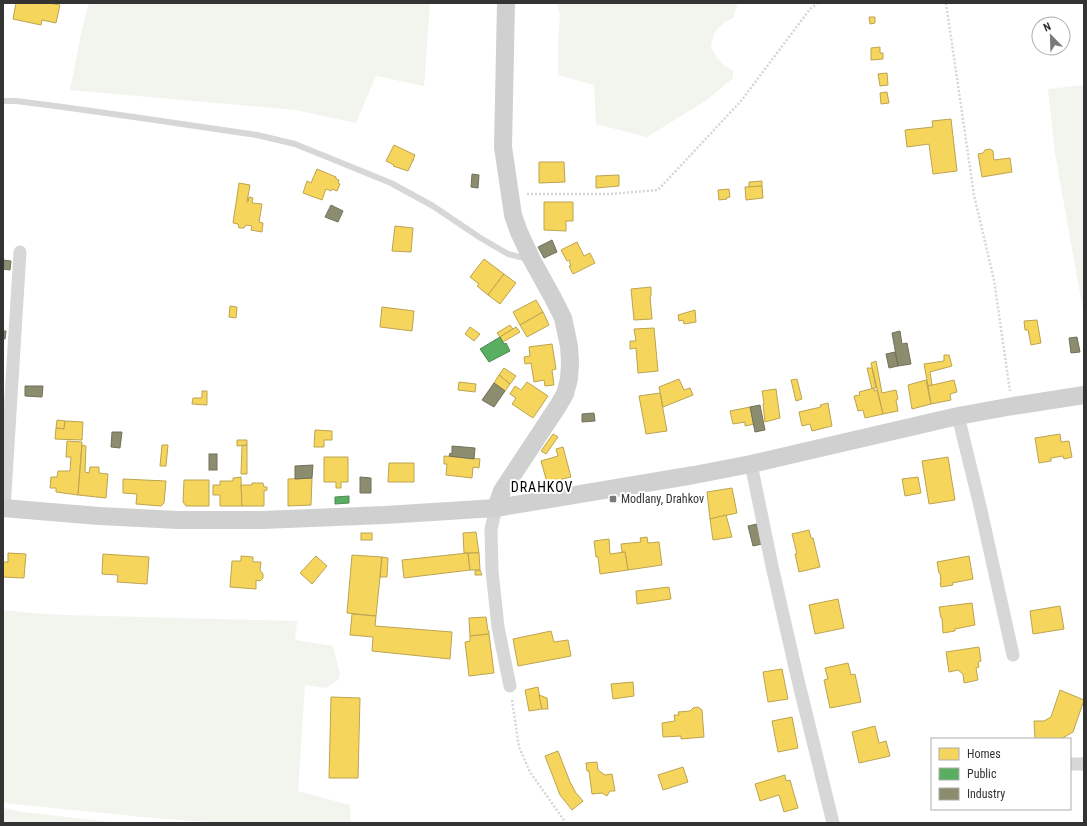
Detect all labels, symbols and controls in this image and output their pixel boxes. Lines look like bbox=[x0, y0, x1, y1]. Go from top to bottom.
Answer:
north arrow bbox=[1031, 16, 1071, 56]
text: N bbox=[1042, 20, 1053, 35]
district label: DRAHKOV bbox=[511, 479, 573, 495]
place label: Modlany, Drahkov bbox=[621, 492, 704, 506]
marker: Modlany, Drahkov bbox=[608, 494, 618, 504]
legend bbox=[931, 738, 1071, 810]
text: Homes bbox=[967, 747, 1001, 761]
text: Public bbox=[967, 767, 997, 781]
text: Industry bbox=[967, 787, 1005, 801]

